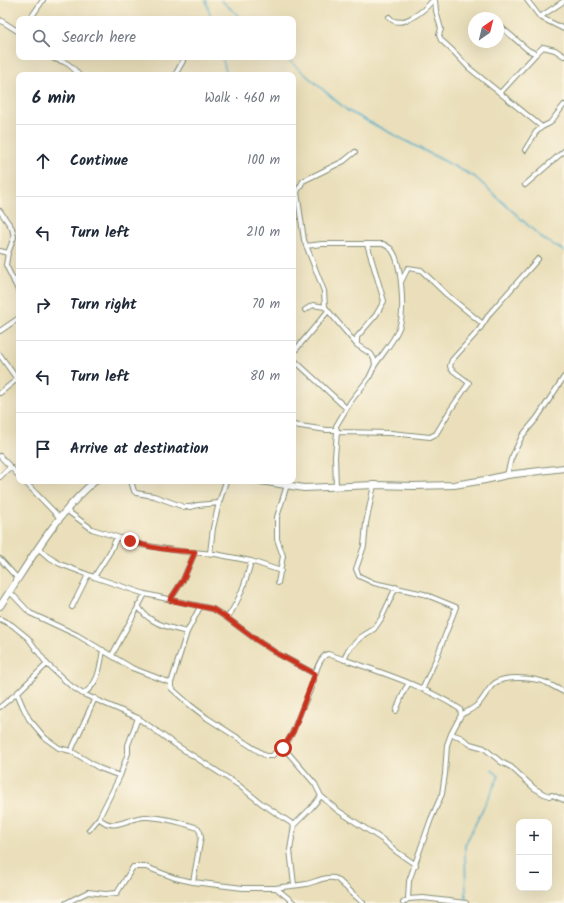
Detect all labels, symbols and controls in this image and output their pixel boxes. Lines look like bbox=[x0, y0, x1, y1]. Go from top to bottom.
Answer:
north arrow bbox=[468, 12, 504, 48]
search box bbox=[16, 16, 296, 60]
text: Search here bbox=[62, 26, 136, 50]
icon: search bbox=[30, 27, 52, 49]
text: 6 min bbox=[32, 85, 76, 112]
text: Walk · 460 m bbox=[204, 88, 280, 109]
text: Continue bbox=[70, 149, 128, 173]
icon: ahead bbox=[32, 150, 54, 172]
text: 100 m bbox=[247, 150, 280, 171]
text: Turn left bbox=[70, 221, 130, 245]
icon: left bbox=[32, 222, 54, 244]
text: 210 m bbox=[246, 222, 280, 243]
text: Turn right bbox=[70, 293, 137, 317]
icon: right bbox=[32, 294, 54, 316]
text: 70 m bbox=[252, 294, 280, 315]
text: Turn left bbox=[70, 365, 130, 389]
icon: left bbox=[32, 366, 54, 388]
text: 80 m bbox=[250, 366, 280, 387]
text: Arrive at destination bbox=[70, 437, 209, 461]
icon: arrive bbox=[32, 438, 54, 460]
route end bbox=[121, 532, 139, 550]
route start bbox=[274, 739, 292, 757]
map controls bbox=[516, 819, 552, 891]
button: + bbox=[516, 819, 552, 855]
button: − bbox=[516, 855, 552, 891]

